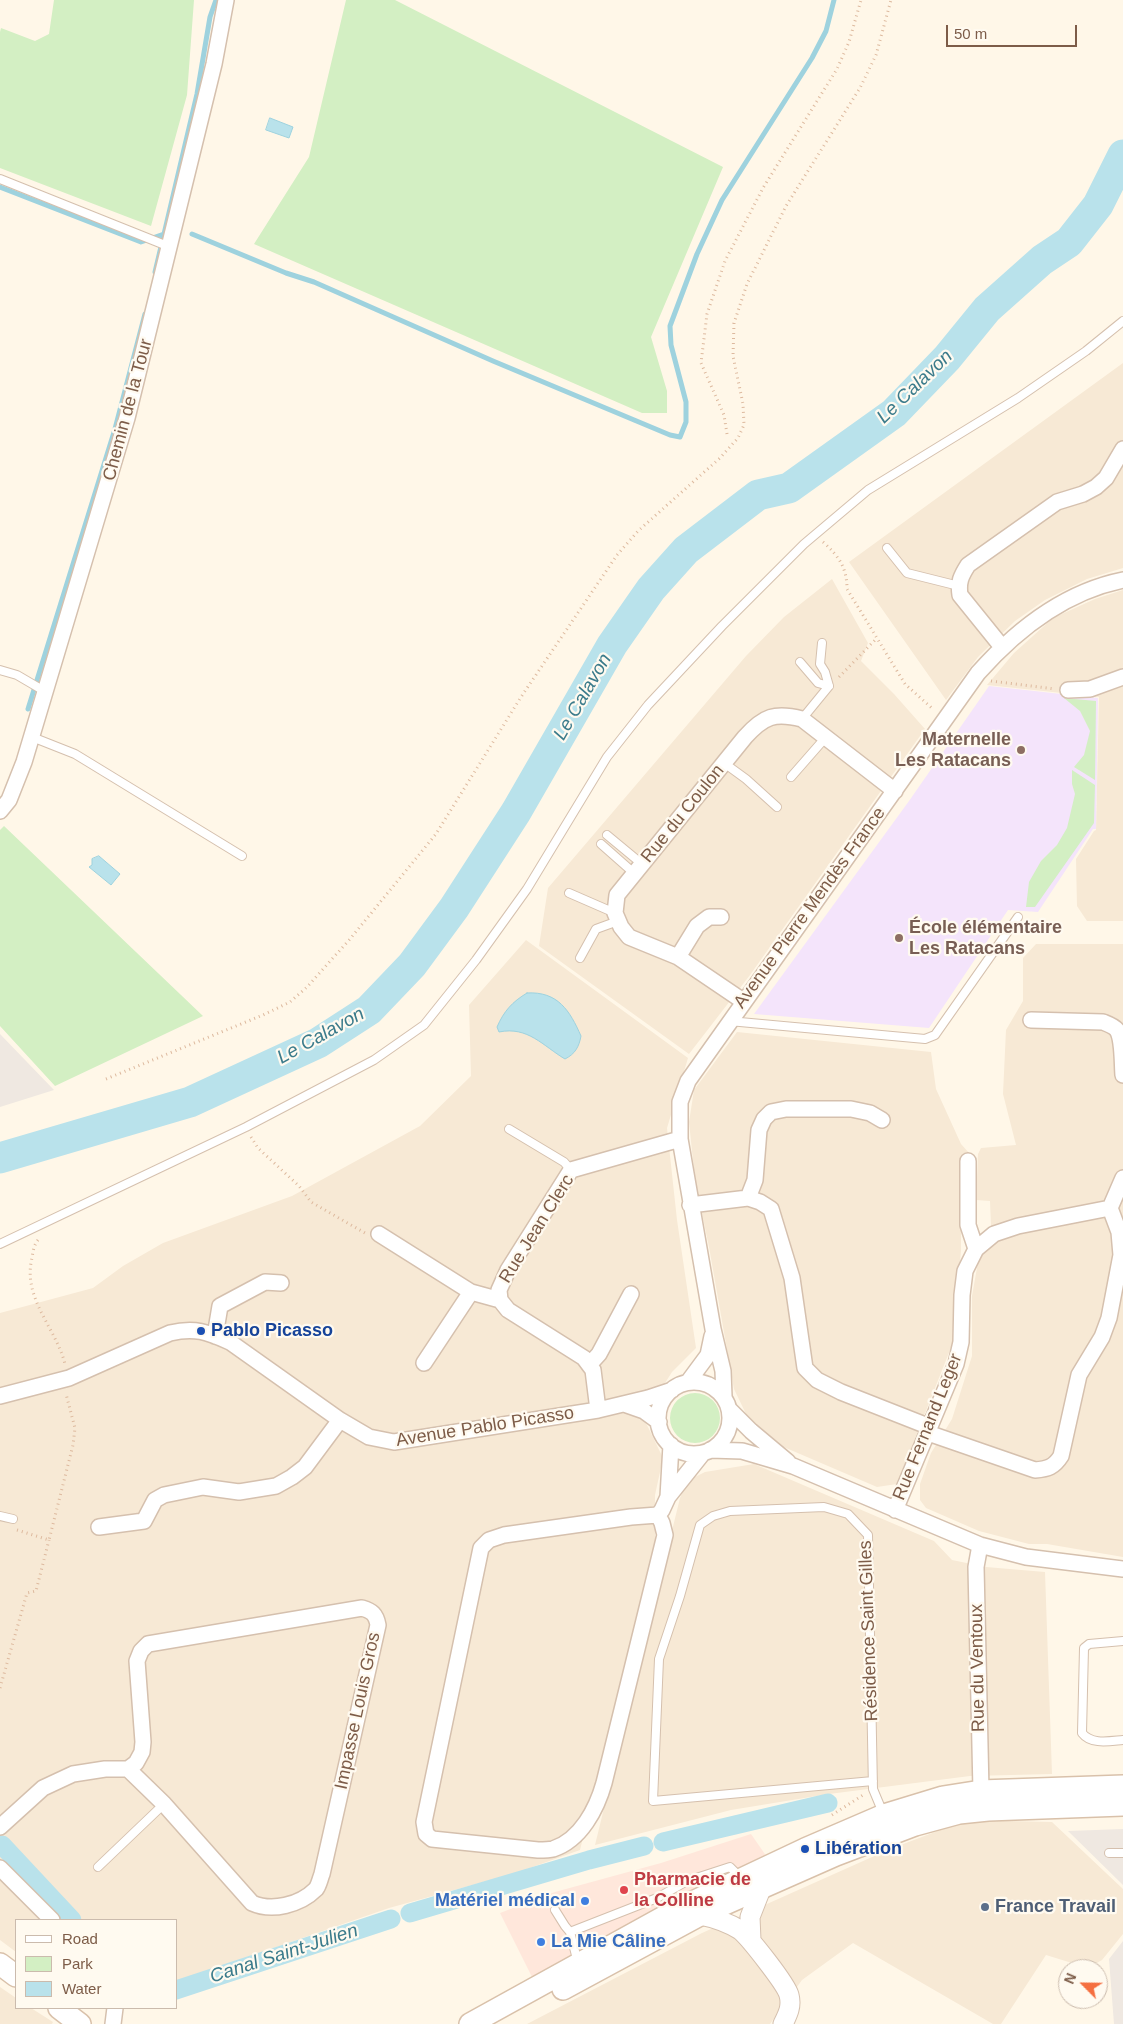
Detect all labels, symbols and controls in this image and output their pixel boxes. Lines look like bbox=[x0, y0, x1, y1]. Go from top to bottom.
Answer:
scale bar bbox=[948, 15, 1079, 47]
text: 50 m bbox=[954, 25, 987, 42]
street label: Chemin de la Tour bbox=[99, 337, 157, 483]
water label: Le Calavon bbox=[873, 345, 957, 429]
water label: Le Calavon bbox=[549, 650, 617, 744]
place label: Maternelle Les Ratacans bbox=[895, 729, 1011, 772]
marker: Maternelle Les Ratacans bbox=[1015, 744, 1027, 756]
street label: Rue du Coulon bbox=[637, 761, 729, 867]
street label: Avenue Pierre Mendès France bbox=[730, 803, 890, 1013]
place label: École élémentaire Les Ratacans bbox=[909, 917, 1062, 960]
marker: École élémentaire Les Ratacans bbox=[893, 932, 905, 944]
water label: Le Calavon bbox=[273, 1003, 369, 1069]
street label: Rue Jean Clerc bbox=[495, 1171, 579, 1287]
place label: Pablo Picasso bbox=[211, 1320, 333, 1342]
marker: Pablo Picasso bbox=[195, 1325, 207, 1337]
street label: Rue Fernand Leger bbox=[889, 1351, 967, 1503]
street label: Avenue Pablo Picasso bbox=[395, 1402, 575, 1452]
street label: Résidence Saint Gilles bbox=[855, 1540, 883, 1722]
street label: Rue du Ventoux bbox=[966, 1604, 990, 1732]
street label: Impasse Louis Gros bbox=[331, 1630, 385, 1792]
place label: Libération bbox=[815, 1838, 902, 1860]
marker: Libération bbox=[799, 1843, 811, 1855]
place label: Pharmacie de la Colline bbox=[634, 1869, 751, 1912]
marker: Pharmacie de la Colline bbox=[618, 1884, 630, 1896]
place label: Matériel médical bbox=[435, 1890, 575, 1912]
marker: Matériel médical bbox=[579, 1895, 591, 1907]
place label: France Travail bbox=[995, 1896, 1116, 1918]
marker: France Travail bbox=[979, 1901, 991, 1913]
legend bbox=[15, 1919, 178, 2009]
water label: Canal Saint-Julien bbox=[207, 1919, 361, 1989]
text: Road bbox=[62, 1930, 98, 1947]
place label: La Mie Câline bbox=[551, 1931, 666, 1953]
marker: La Mie Câline bbox=[535, 1936, 547, 1948]
text: Park bbox=[62, 1955, 93, 1972]
north arrow bbox=[1058, 1959, 1108, 2009]
text: N bbox=[1061, 1971, 1079, 1986]
text: Water bbox=[62, 1980, 101, 1997]

